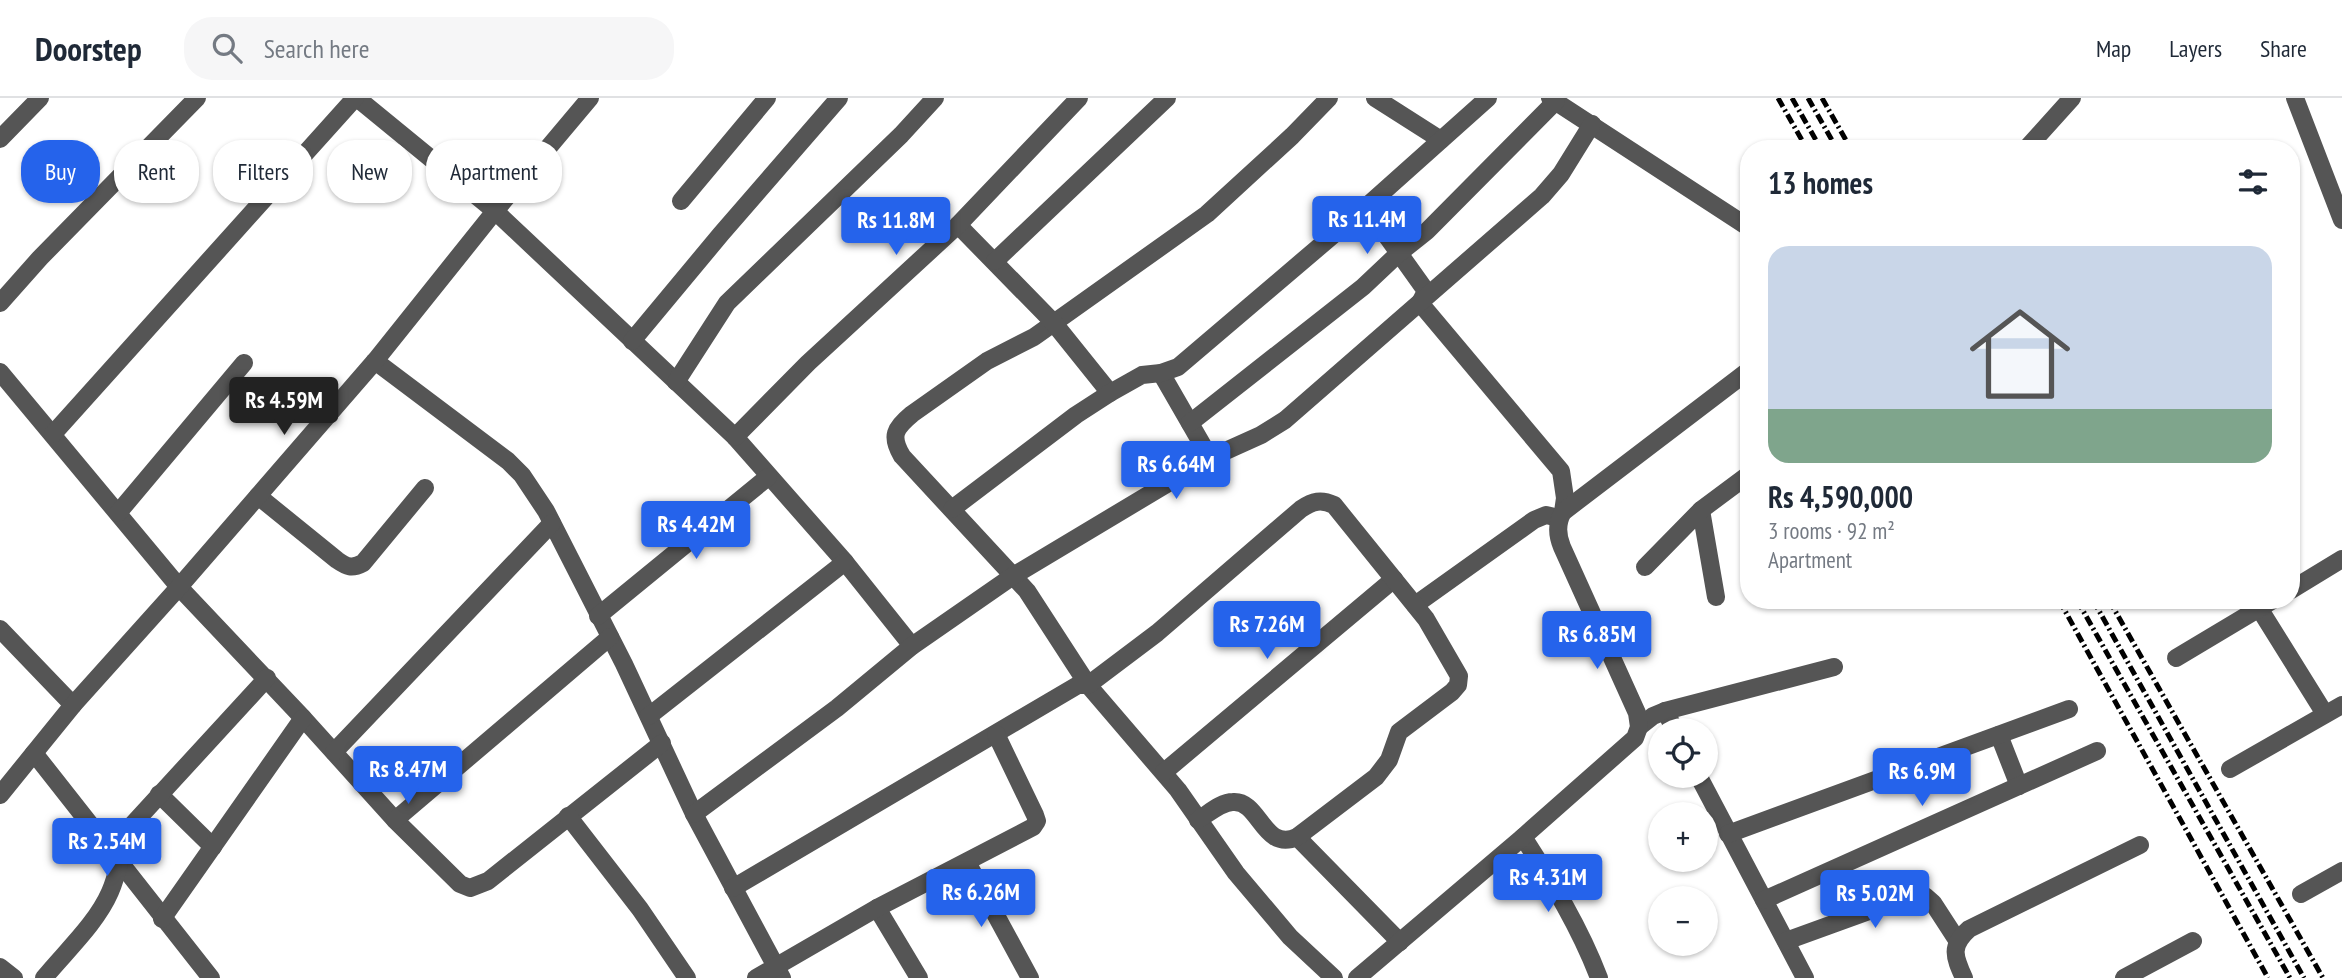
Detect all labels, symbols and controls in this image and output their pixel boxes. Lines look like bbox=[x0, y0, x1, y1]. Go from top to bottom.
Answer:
search box bbox=[184, 17, 674, 80]
text: Doorstep bbox=[35, 27, 142, 70]
icon: search bbox=[208, 29, 246, 67]
text: Search here bbox=[264, 32, 369, 65]
text: Map bbox=[2096, 33, 2131, 64]
text: Layers bbox=[2169, 33, 2222, 64]
text: Share bbox=[2260, 33, 2307, 64]
chip: Buy bbox=[21, 140, 100, 203]
chip: Rent bbox=[114, 140, 199, 203]
chip: Filters bbox=[213, 140, 313, 203]
chip: New bbox=[327, 140, 412, 203]
chip: Apartment bbox=[426, 140, 562, 203]
text: 13 homes bbox=[1768, 163, 1873, 202]
icon: filters bbox=[2234, 163, 2272, 201]
pin: Rs 11.4M bbox=[1295, 197, 1439, 256]
pin: Rs 11.8M bbox=[824, 198, 968, 257]
text: Rs 11.4M bbox=[1328, 204, 1406, 233]
text: Rs 11.8M bbox=[857, 205, 935, 234]
icon: home bbox=[1957, 291, 2083, 417]
pin: Rs 4.59M bbox=[212, 378, 356, 437]
text: Rs 4.59M bbox=[245, 385, 323, 414]
pin: Rs 6.64M bbox=[1104, 442, 1248, 501]
text: Rs 6.64M bbox=[1137, 449, 1215, 478]
text: Rs 4,590,000 bbox=[1768, 477, 1913, 516]
pin: Rs 4.42M bbox=[624, 502, 768, 561]
text: Rs 4.42M bbox=[657, 509, 735, 538]
text: 3 rooms · 92 m² bbox=[1768, 516, 1895, 545]
text: Apartment bbox=[1768, 545, 1852, 574]
pin: Rs 7.26M bbox=[1195, 602, 1339, 661]
text: Rs 7.26M bbox=[1229, 609, 1305, 638]
pin: Rs 6.85M bbox=[1525, 612, 1669, 671]
text: Rs 6.85M bbox=[1558, 619, 1636, 648]
map controls bbox=[1648, 718, 1718, 956]
button: locate bbox=[1648, 718, 1718, 788]
pin: Rs 8.47M bbox=[336, 746, 480, 806]
pin: Rs 6.9M bbox=[1857, 748, 1987, 808]
text: Rs 8.47M bbox=[369, 754, 447, 783]
text: Rs 6.9M bbox=[1889, 756, 1955, 785]
button: + bbox=[1648, 802, 1718, 872]
pin: Rs 2.54M bbox=[35, 818, 179, 878]
text: Rs 2.54M bbox=[68, 826, 146, 855]
pin: Rs 4.31M bbox=[1476, 854, 1620, 914]
text: Rs 4.31M bbox=[1509, 862, 1587, 891]
pin: Rs 6.26M bbox=[909, 870, 1053, 929]
pin: Rs 5.02M bbox=[1803, 870, 1947, 930]
text: Rs 6.26M bbox=[942, 877, 1020, 906]
text: Rs 5.02M bbox=[1836, 878, 1914, 907]
button: − bbox=[1648, 886, 1718, 956]

